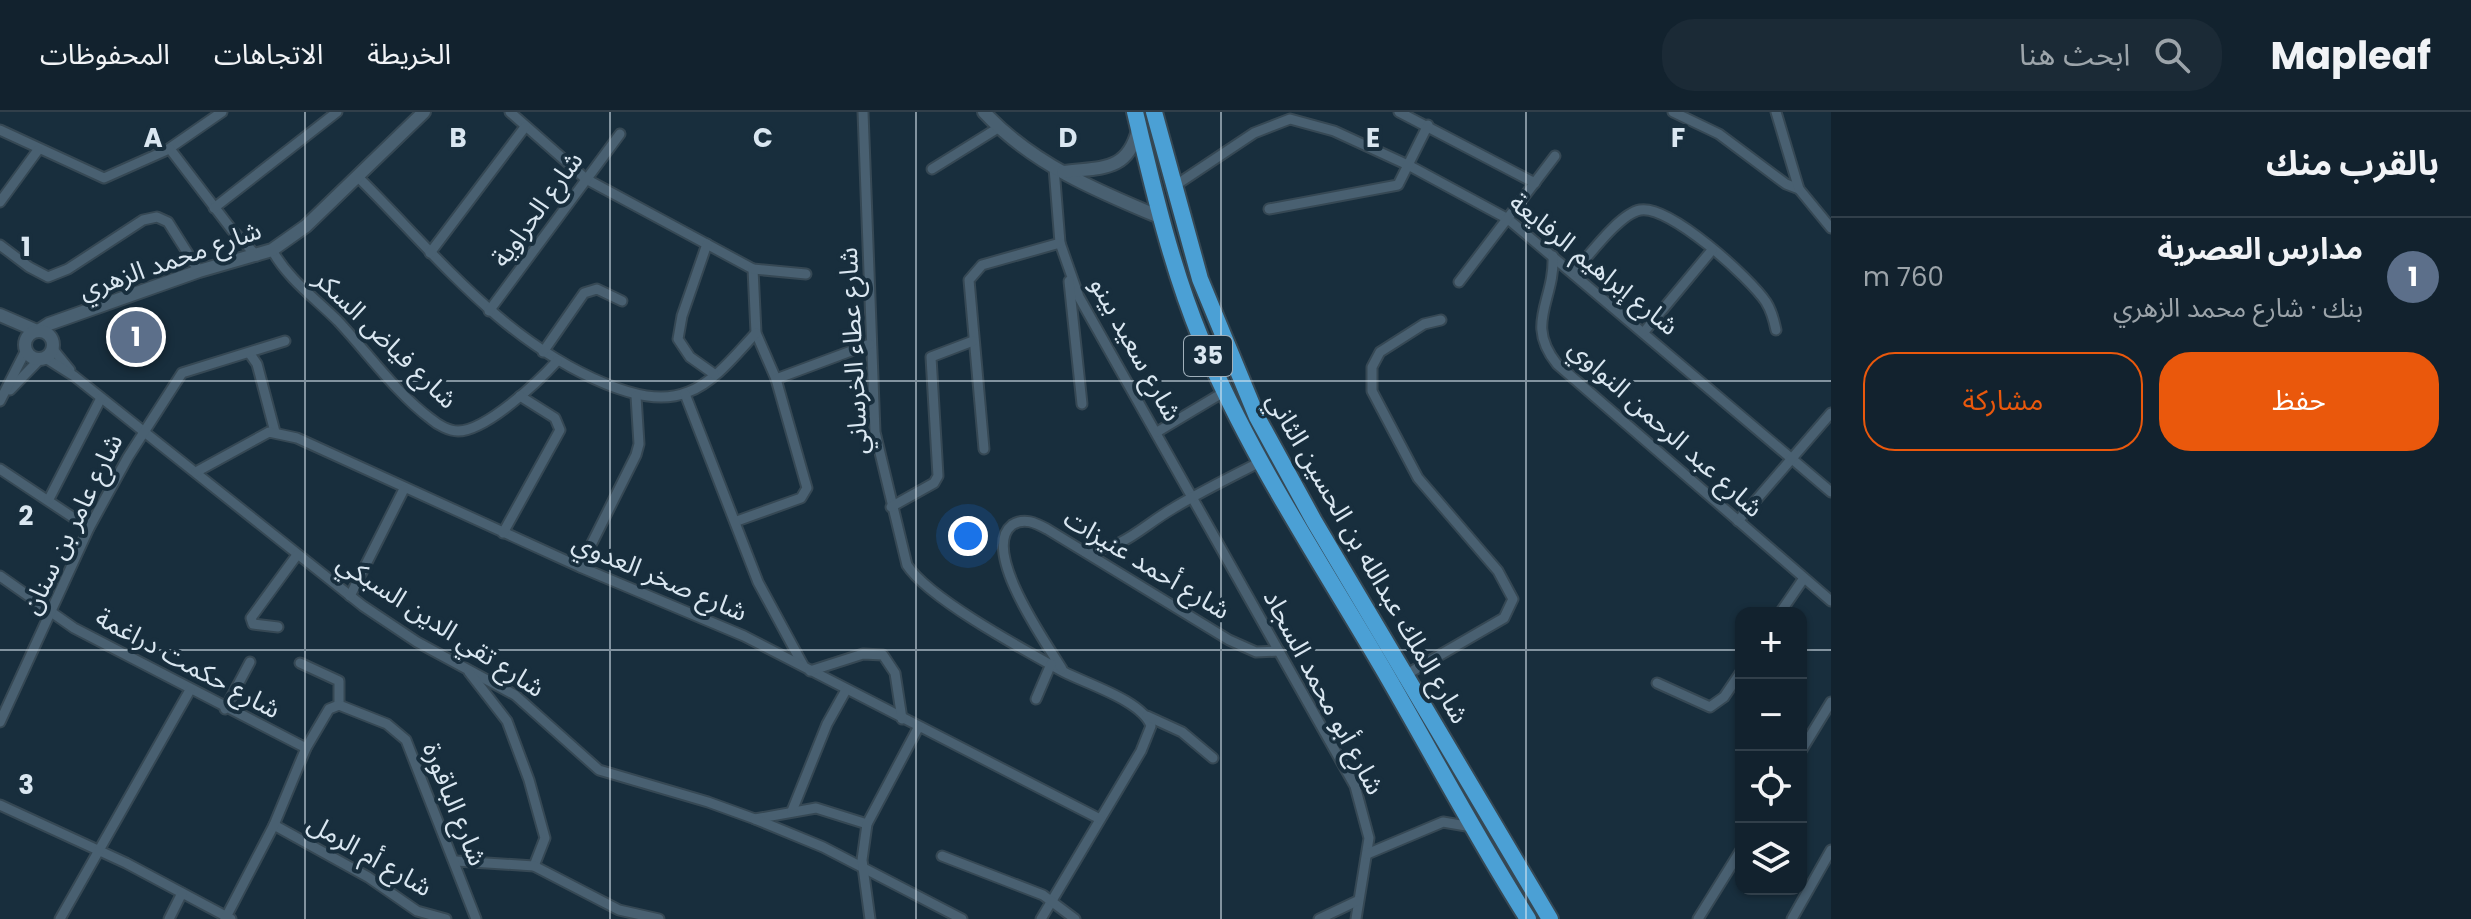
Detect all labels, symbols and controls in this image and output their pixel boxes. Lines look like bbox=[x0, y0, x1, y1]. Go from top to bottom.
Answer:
search box bbox=[1662, 19, 2222, 91]
text: Mapleaf bbox=[2270, 29, 2431, 82]
text: ابحث هنا bbox=[2019, 33, 2130, 76]
icon: search bbox=[2150, 33, 2194, 77]
text: المحفوظات bbox=[40, 35, 170, 74]
text: الاتجاهات bbox=[214, 35, 323, 74]
text: الخريطة bbox=[367, 35, 451, 74]
text: A bbox=[143, 120, 163, 156]
text: B bbox=[449, 120, 467, 156]
text: C bbox=[753, 120, 773, 156]
text: D bbox=[1059, 120, 1078, 156]
text: E bbox=[1366, 120, 1380, 156]
text: F bbox=[1671, 120, 1685, 156]
text: بالقرب منك bbox=[2266, 139, 2439, 187]
street label: شارع الحراوية bbox=[483, 144, 592, 275]
street label: شارع إبراهيم الرفايعة bbox=[1500, 184, 1686, 345]
street label: شارع محمد الزهري bbox=[74, 212, 267, 310]
text: مدارس العصرية bbox=[2158, 227, 2363, 270]
text: 1 bbox=[21, 229, 31, 265]
street label: شارع عطاء الخرساني bbox=[830, 246, 878, 456]
text: 760 m bbox=[1863, 259, 1944, 295]
text: 1 bbox=[2408, 259, 2418, 295]
street label: شارع فياض السكر bbox=[305, 261, 465, 417]
street label: شارع سعيد بينو bbox=[1081, 270, 1191, 428]
text: بنك · شارع محمد الزهري bbox=[2113, 290, 2363, 326]
pin: 1 bbox=[110, 307, 162, 367]
street label: شارع عبد الرحمن النواوي bbox=[1559, 331, 1771, 527]
road number: 35 bbox=[1184, 336, 1232, 376]
button: مشاركة bbox=[1863, 352, 2143, 451]
button: حفظ bbox=[2159, 352, 2439, 451]
street label: شارع الملك عبدالله بن الحسين الثاني bbox=[1256, 386, 1478, 731]
street label: شارع عامر بن سنان bbox=[13, 428, 132, 621]
text: 2 bbox=[19, 498, 34, 534]
street label: شارع أحمد عنيزات bbox=[1057, 500, 1237, 629]
your location bbox=[948, 516, 988, 556]
street label: شارع صخر العدوي bbox=[566, 524, 753, 632]
street label: شارع تقي الدين السبكي bbox=[329, 544, 552, 707]
street label: شارع أبو محمد السجاد bbox=[1254, 583, 1393, 801]
street label: شارع حكمت دراغمة bbox=[89, 599, 287, 728]
map controls bbox=[1735, 607, 1807, 895]
button: + bbox=[1735, 607, 1807, 679]
button: − bbox=[1735, 679, 1807, 751]
street label: شارع الباقورة bbox=[413, 737, 496, 871]
button: locate bbox=[1735, 751, 1807, 823]
text: 3 bbox=[18, 767, 34, 803]
street label: شارع أم الرمل bbox=[300, 805, 439, 907]
button: layers bbox=[1735, 823, 1807, 895]

